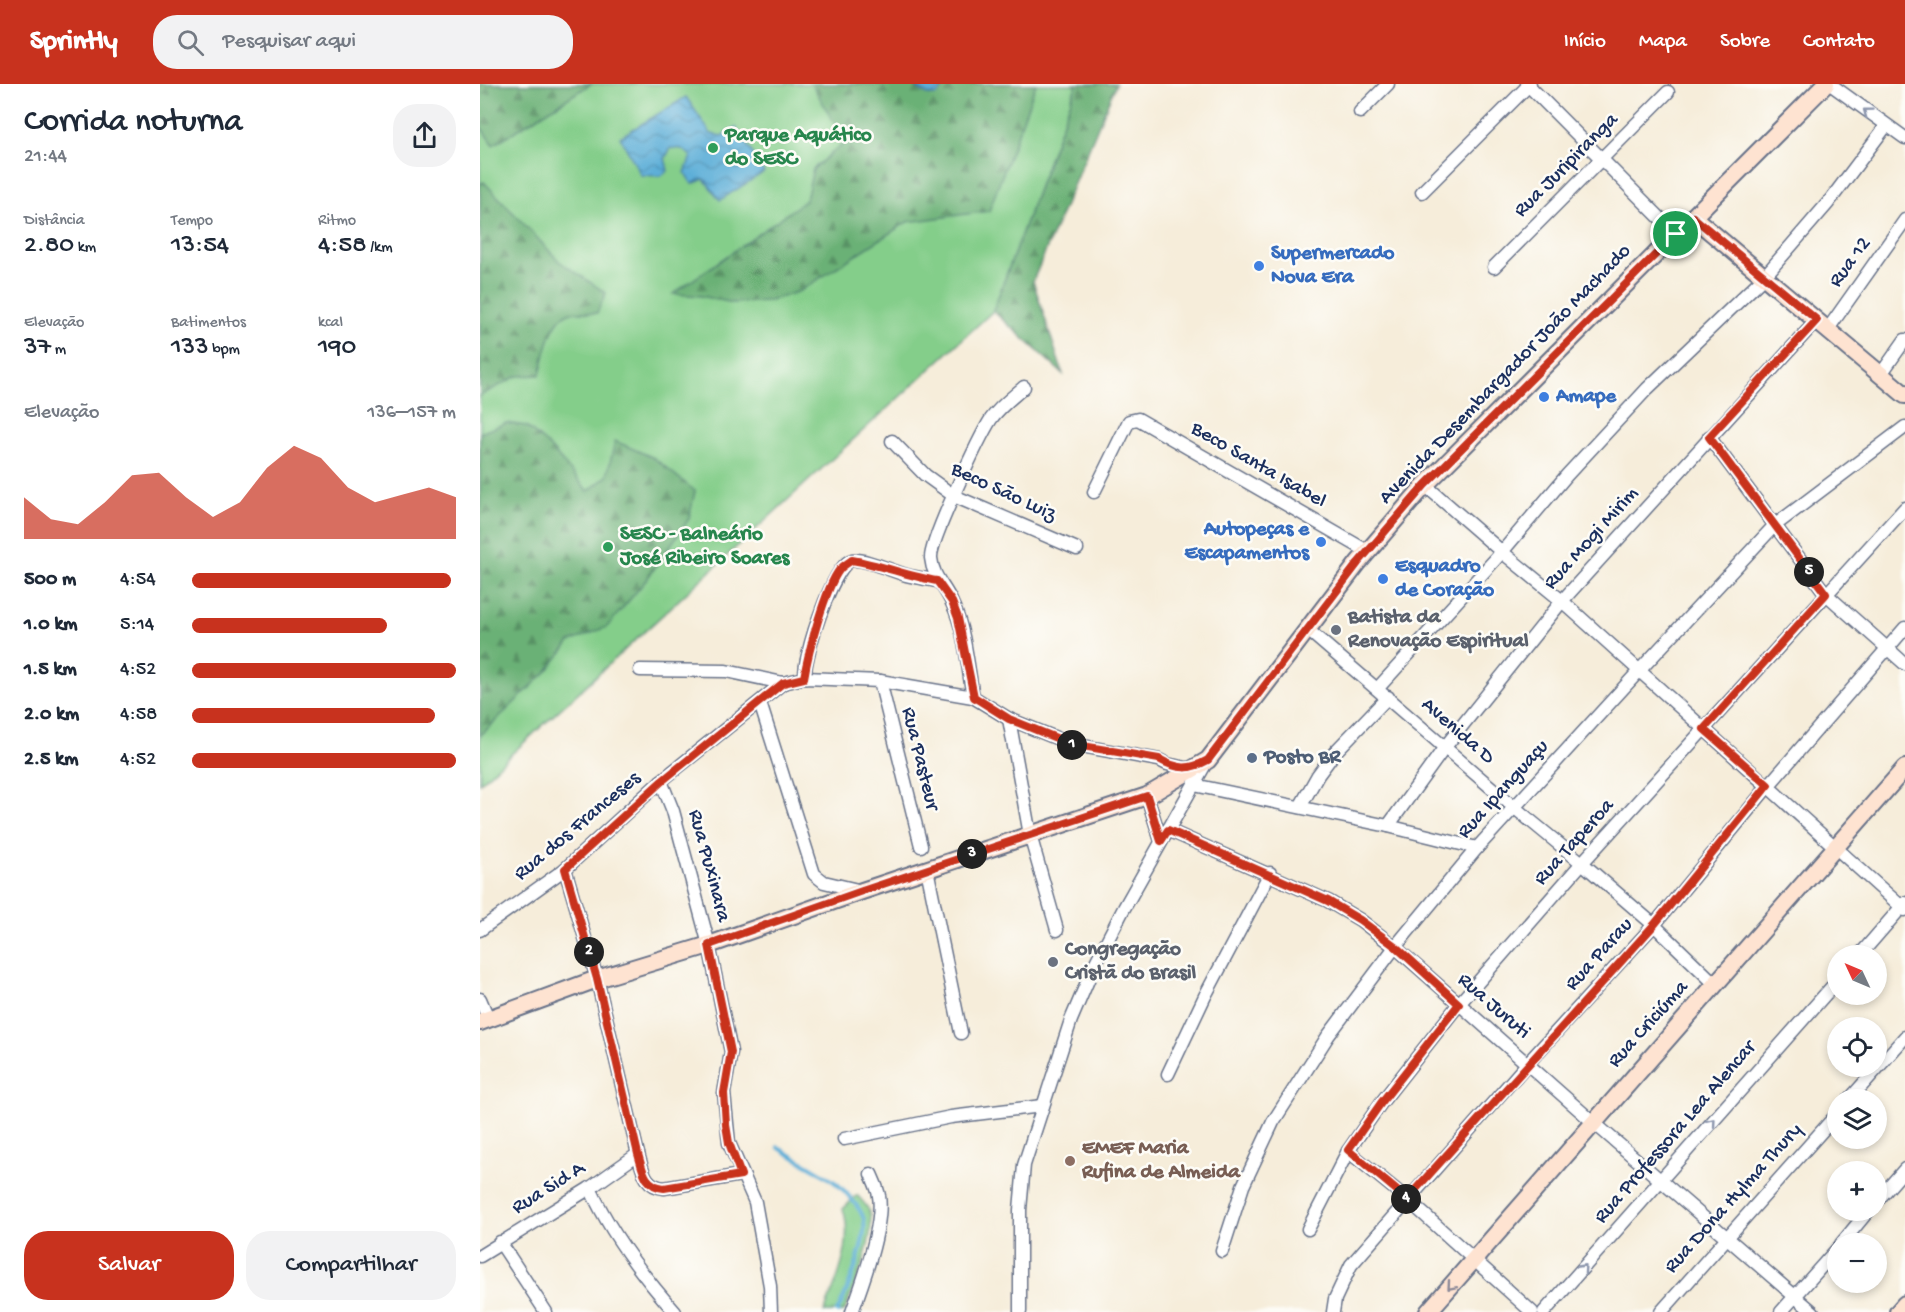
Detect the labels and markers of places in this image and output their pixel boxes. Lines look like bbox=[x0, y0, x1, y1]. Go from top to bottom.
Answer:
place label: Parque Aquático do SESC bbox=[724, 124, 872, 173]
marker: Parque Aquático do SESC bbox=[706, 141, 720, 155]
pin bbox=[1650, 208, 1701, 259]
place label: Supermercado Nova Era bbox=[1271, 242, 1394, 291]
marker: Supermercado Nova Era bbox=[1252, 259, 1266, 273]
place label: Amape bbox=[1555, 385, 1617, 410]
marker: Amape bbox=[1537, 390, 1551, 404]
place label: Autopeças e Escapamentos bbox=[1184, 518, 1310, 567]
place label: SESC - Balneário José Ribeiro Soares bbox=[619, 523, 790, 572]
marker: Autopeças e Escapamentos bbox=[1314, 535, 1328, 549]
marker: SESC - Balneário José Ribeiro Soares bbox=[601, 540, 615, 554]
place label: Esquadro de Coração bbox=[1395, 555, 1494, 604]
pin: 5 bbox=[1794, 557, 1824, 587]
marker: Esquadro de Coração bbox=[1376, 572, 1390, 586]
place label: Batista da Renovação Espiritual bbox=[1347, 606, 1529, 655]
marker: Batista da Renovação Espiritual bbox=[1329, 623, 1343, 637]
pin: 1 bbox=[1057, 730, 1087, 760]
place label: Posto BR bbox=[1263, 746, 1342, 771]
marker: Posto BR bbox=[1245, 751, 1259, 765]
pin: 3 bbox=[957, 839, 987, 869]
pin: 2 bbox=[574, 937, 604, 967]
place label: Congregação Cristã do Brasil bbox=[1064, 938, 1197, 987]
marker: Congregação Cristã do Brasil bbox=[1046, 955, 1060, 969]
place label: EMEF Maria Rufina de Almeida bbox=[1081, 1137, 1241, 1186]
marker: EMEF Maria Rufina de Almeida bbox=[1063, 1154, 1077, 1168]
pin: 4 bbox=[1391, 1184, 1421, 1214]

